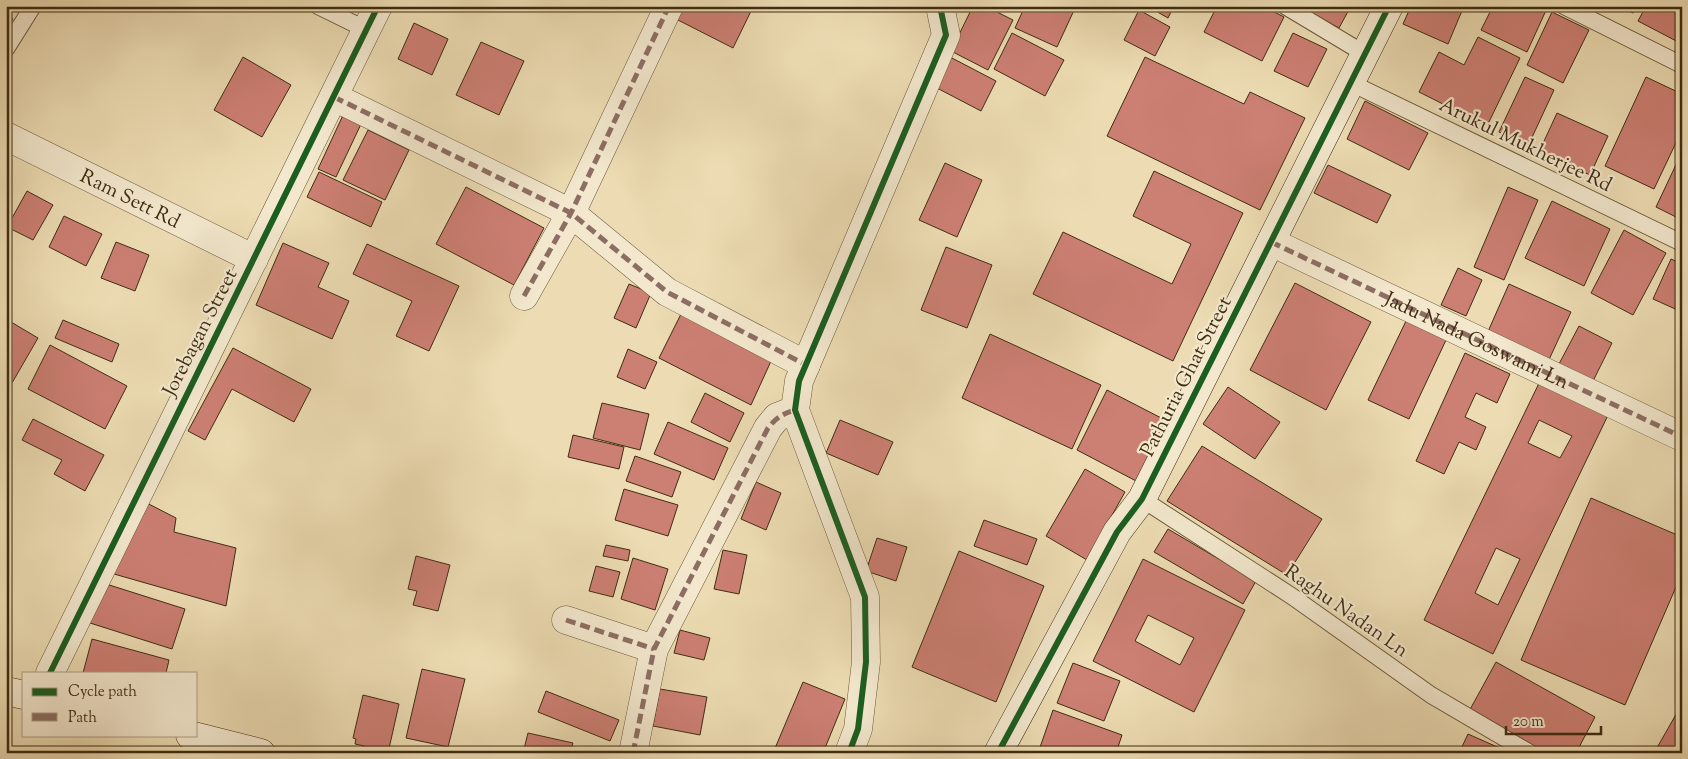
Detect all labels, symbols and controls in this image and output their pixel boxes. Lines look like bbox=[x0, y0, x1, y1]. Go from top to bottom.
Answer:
street label: Arukul Mukherjee Rd bbox=[1434, 92, 1616, 201]
street label: Ram Sett Rd bbox=[74, 163, 185, 237]
street label: Jorebagan Street bbox=[156, 264, 246, 403]
street label: Jadu Nada Goswami Ln bbox=[1378, 285, 1573, 398]
street label: Pathuria Ghat Street bbox=[1134, 292, 1240, 462]
street label: Raghu Nadan Ln bbox=[1278, 558, 1414, 666]
legend bbox=[22, 672, 198, 736]
text: Cycle path bbox=[68, 682, 137, 703]
scale bar bbox=[1506, 704, 1600, 736]
text: Path bbox=[68, 708, 97, 729]
text: 20 m bbox=[1513, 712, 1544, 733]

